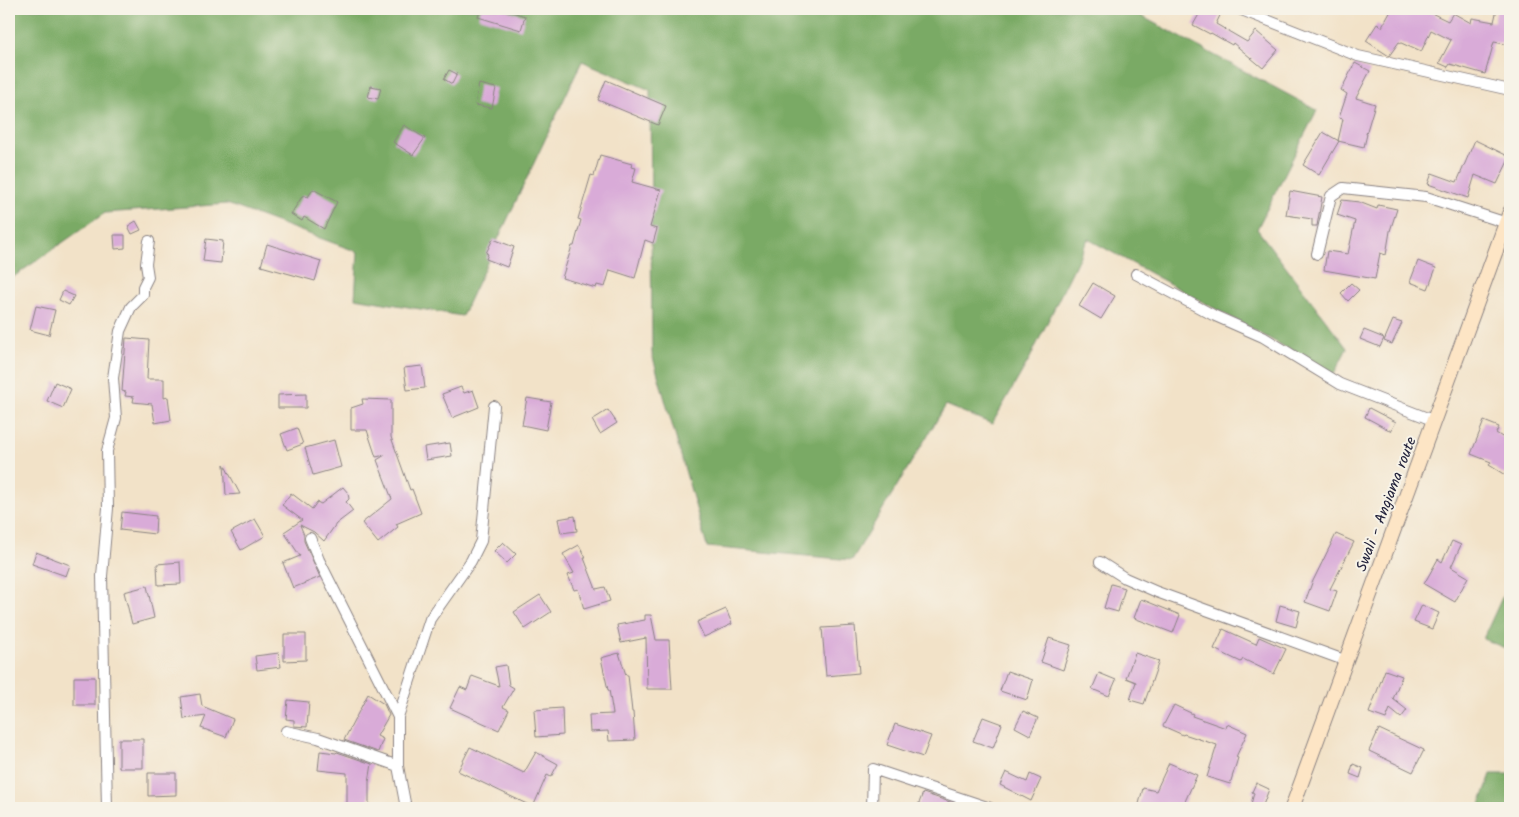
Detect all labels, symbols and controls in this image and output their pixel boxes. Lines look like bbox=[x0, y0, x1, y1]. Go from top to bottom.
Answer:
street label: Swali - Angiama route bbox=[1350, 433, 1424, 575]

